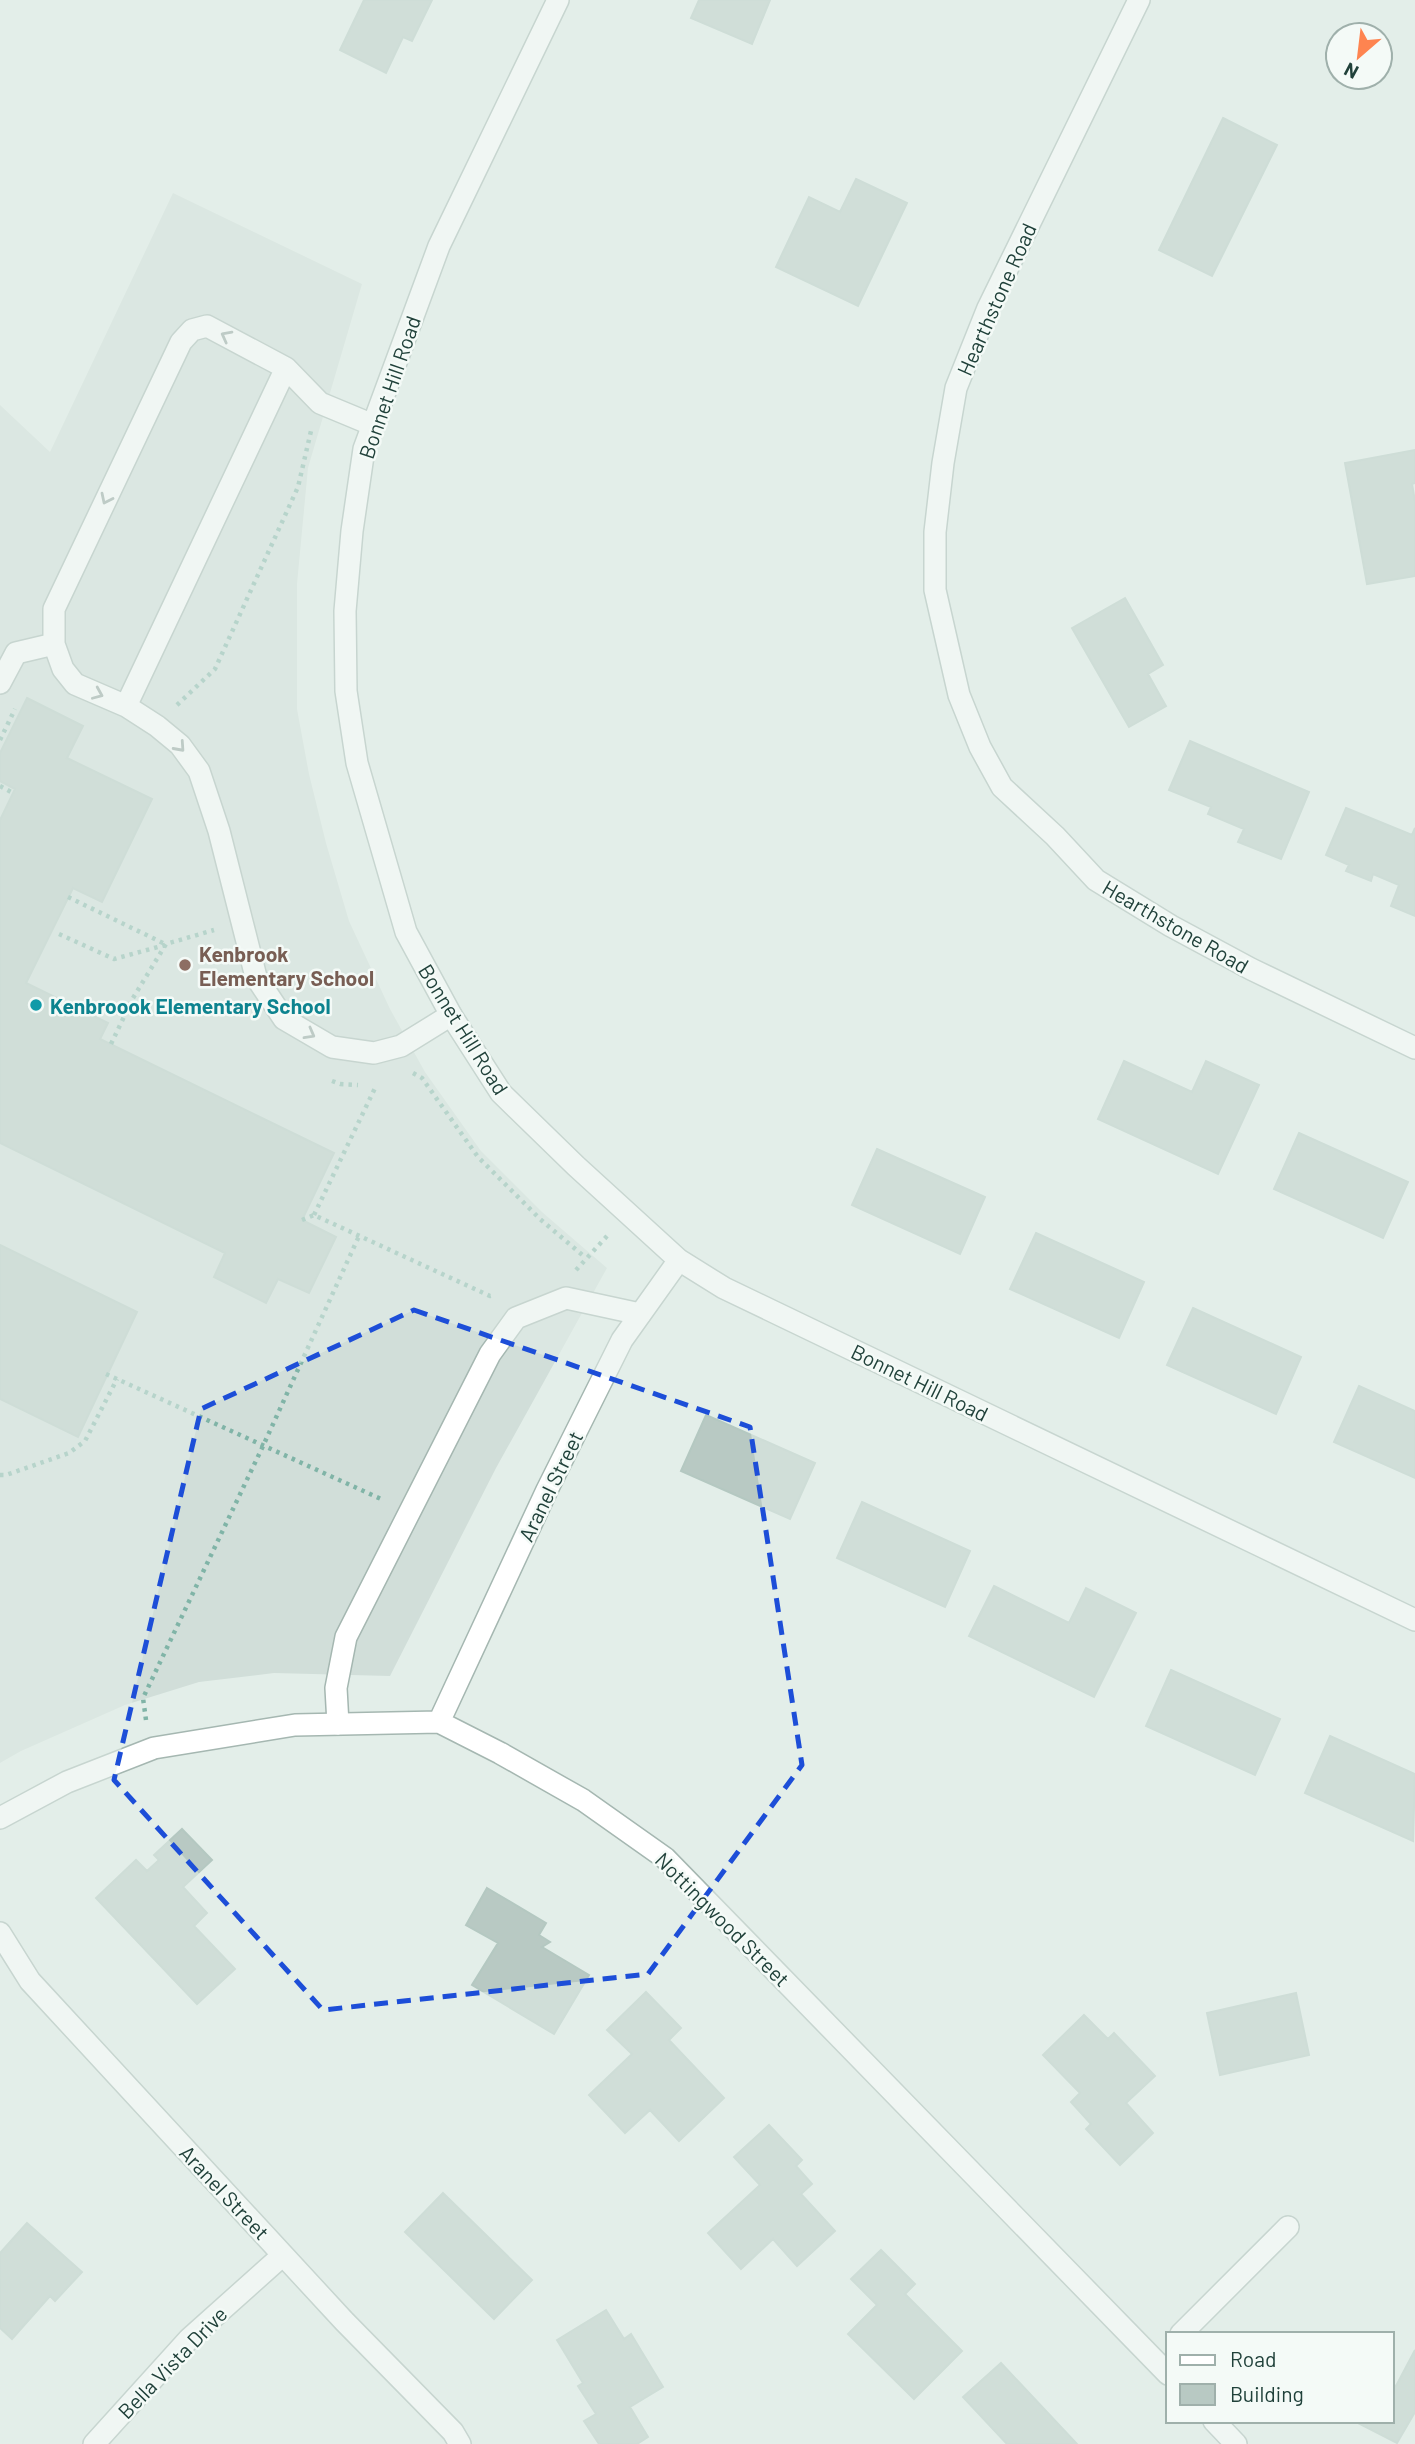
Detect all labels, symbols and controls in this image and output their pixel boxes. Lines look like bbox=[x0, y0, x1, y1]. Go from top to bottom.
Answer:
north arrow bbox=[1324, 21, 1394, 91]
text: N bbox=[1340, 58, 1362, 85]
street label: Hearthstone Road bbox=[951, 219, 1041, 379]
street label: Bonnet Hill Road bbox=[353, 312, 425, 462]
one-way arrow bbox=[221, 330, 233, 344]
one-way arrow bbox=[100, 492, 114, 504]
one-way arrow bbox=[90, 686, 103, 700]
one-way arrow bbox=[172, 739, 184, 752]
street label: Hearthstone Road bbox=[1099, 874, 1253, 978]
place label: Kenbrook Elementary School bbox=[199, 941, 374, 990]
marker: Kenbrook Elementary School bbox=[177, 957, 193, 973]
street label: Bonnet Hill Road bbox=[414, 959, 514, 1099]
place label: Kenbroook Elementary School bbox=[50, 993, 331, 1018]
marker: Kenbroook Elementary School bbox=[28, 997, 44, 1013]
one-way arrow bbox=[303, 1026, 316, 1039]
street label: Bonnet Hill Road bbox=[847, 1338, 993, 1426]
street label: Aranel Street bbox=[513, 1427, 587, 1545]
street label: Nottingwood Street bbox=[651, 1847, 795, 1991]
street label: Aranel Street bbox=[175, 2140, 275, 2244]
street label: Bella Vista Drive bbox=[112, 2301, 232, 2423]
legend bbox=[1166, 2332, 1394, 2423]
text: Road bbox=[1230, 2346, 1276, 2371]
text: Building bbox=[1230, 2381, 1304, 2406]

